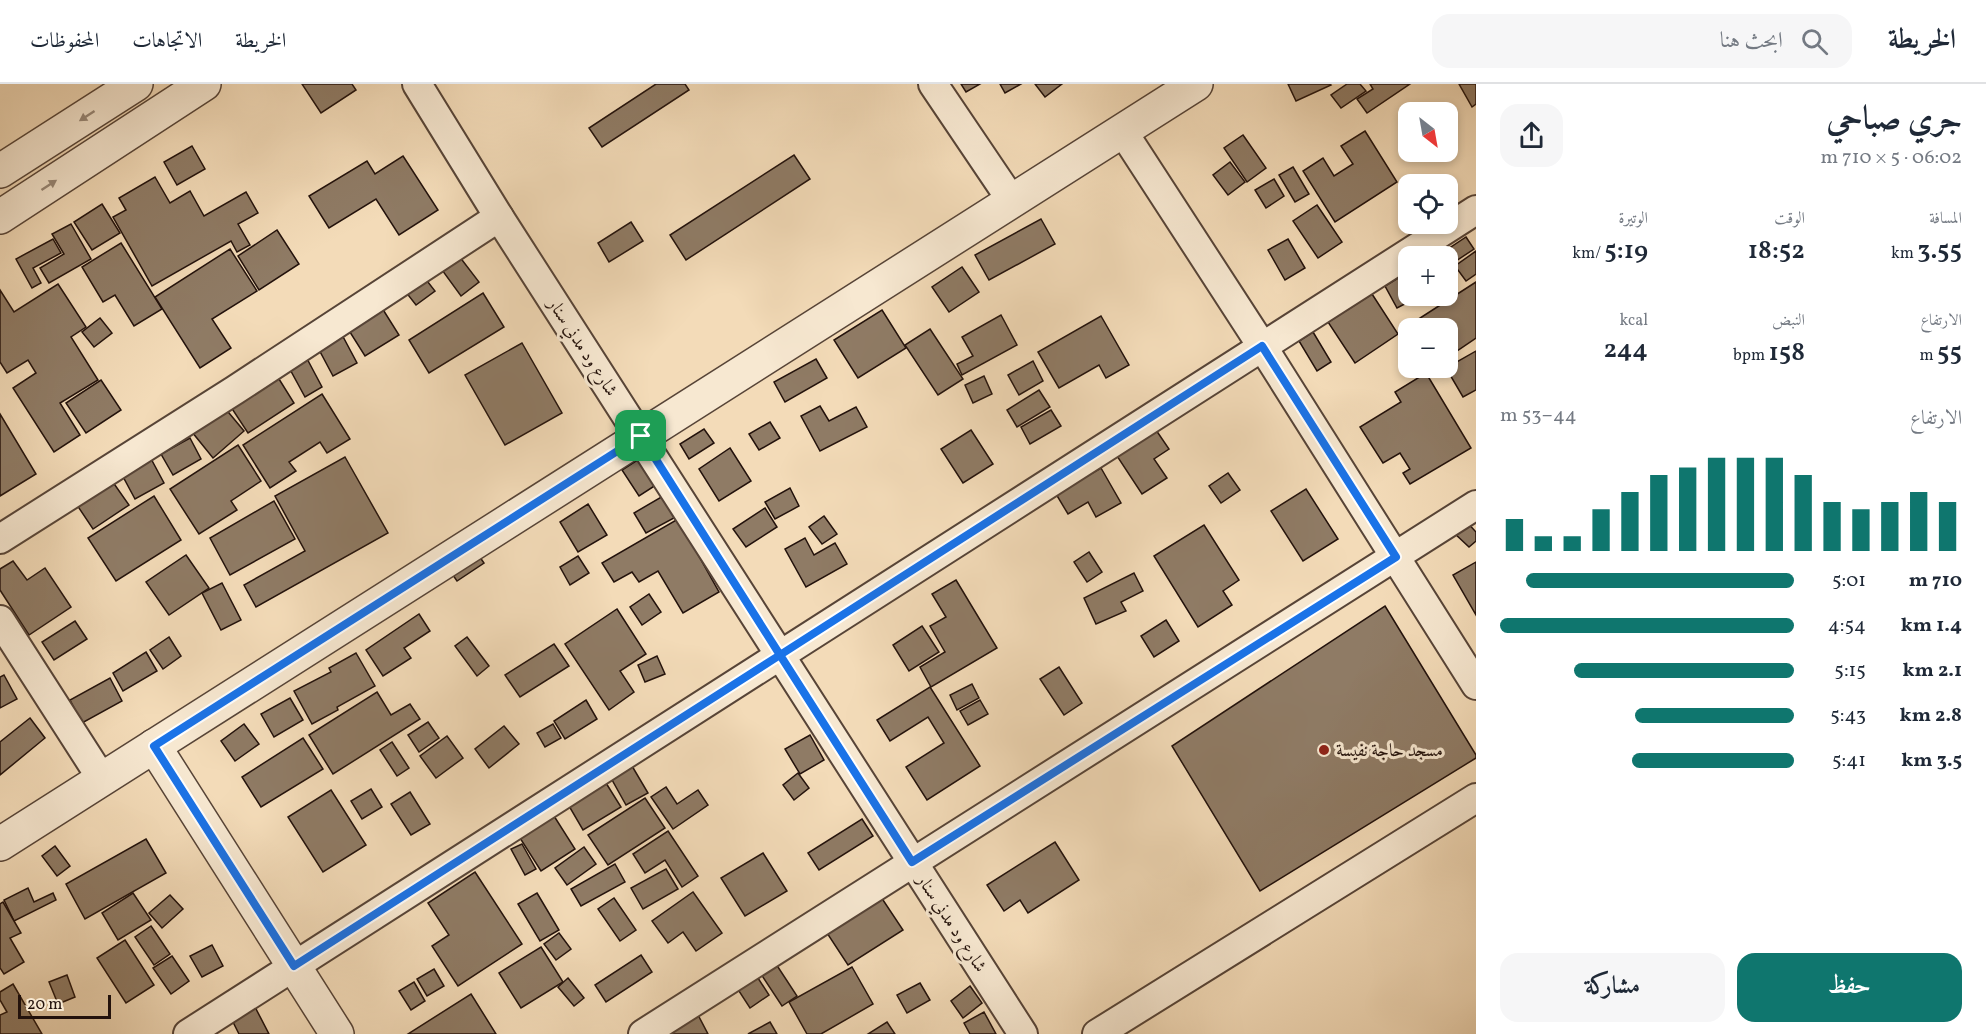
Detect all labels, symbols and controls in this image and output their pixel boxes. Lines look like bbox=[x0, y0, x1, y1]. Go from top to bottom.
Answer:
search box bbox=[1432, 14, 1852, 68]
text: الخريطة bbox=[1888, 21, 1956, 60]
icon: search bbox=[1798, 25, 1831, 58]
text: ابحث هنا bbox=[1720, 26, 1783, 57]
text: المحفوظات bbox=[30, 27, 99, 56]
text: الاتجاهات bbox=[132, 27, 202, 56]
text: الخريطة bbox=[235, 27, 286, 56]
text: جري صباحي bbox=[1827, 98, 1962, 144]
north arrow bbox=[1398, 102, 1458, 162]
map controls bbox=[1398, 102, 1458, 378]
button: share bbox=[1500, 104, 1563, 167]
one-way arrow bbox=[79, 110, 95, 121]
text: 06:02 · 5 × 710 m bbox=[1820, 144, 1962, 172]
button: locate bbox=[1398, 174, 1458, 234]
one-way arrow bbox=[41, 179, 57, 190]
text: الوتيرة bbox=[1618, 208, 1648, 230]
text: الوقت bbox=[1774, 208, 1805, 230]
text: المسافة bbox=[1929, 208, 1962, 230]
text: 5:19 bbox=[1604, 233, 1648, 269]
text: 18:52 bbox=[1748, 233, 1805, 269]
text: 3.55 bbox=[1917, 233, 1962, 269]
text: /km bbox=[1572, 243, 1604, 265]
text: km bbox=[1891, 243, 1917, 265]
button: + bbox=[1398, 246, 1458, 306]
street label: شارع ود مدني سنار bbox=[539, 292, 623, 402]
text: kcal bbox=[1620, 310, 1648, 332]
text: النبض bbox=[1772, 310, 1805, 332]
text: الارتفاع bbox=[1920, 310, 1962, 332]
button: − bbox=[1398, 318, 1458, 378]
text: 244 bbox=[1603, 332, 1648, 368]
text: 158 bbox=[1768, 335, 1805, 371]
text: 55 bbox=[1937, 335, 1962, 371]
text: bpm bbox=[1733, 345, 1768, 367]
text: m bbox=[1920, 345, 1937, 367]
text: 44–53 m bbox=[1500, 402, 1577, 430]
text: الارتفاع bbox=[1910, 405, 1962, 433]
pin bbox=[615, 410, 666, 461]
icon: arrive bbox=[624, 419, 657, 452]
text: 5:01 bbox=[1832, 567, 1866, 595]
text: 710 m bbox=[1909, 567, 1962, 595]
text: 4:54 bbox=[1828, 612, 1866, 640]
text: 1.4 km bbox=[1901, 612, 1962, 640]
text: 5:15 bbox=[1834, 657, 1866, 685]
text: 2.1 km bbox=[1902, 657, 1962, 685]
text: 5:43 bbox=[1830, 702, 1866, 730]
text: 2.8 km bbox=[1900, 702, 1962, 730]
place label: مسجد حاجة نفيسة bbox=[1336, 739, 1443, 764]
marker: مسجد حاجة نفيسة bbox=[1317, 743, 1331, 757]
text: 5:41 bbox=[1832, 747, 1866, 775]
text: 3.5 km bbox=[1901, 747, 1962, 775]
street label: شارع ود مدني سنار bbox=[908, 868, 992, 978]
button: مشاركة bbox=[1500, 953, 1725, 1022]
button: حفظ bbox=[1737, 953, 1962, 1022]
scale bar bbox=[18, 992, 111, 1020]
text: 20 m bbox=[27, 994, 62, 1016]

